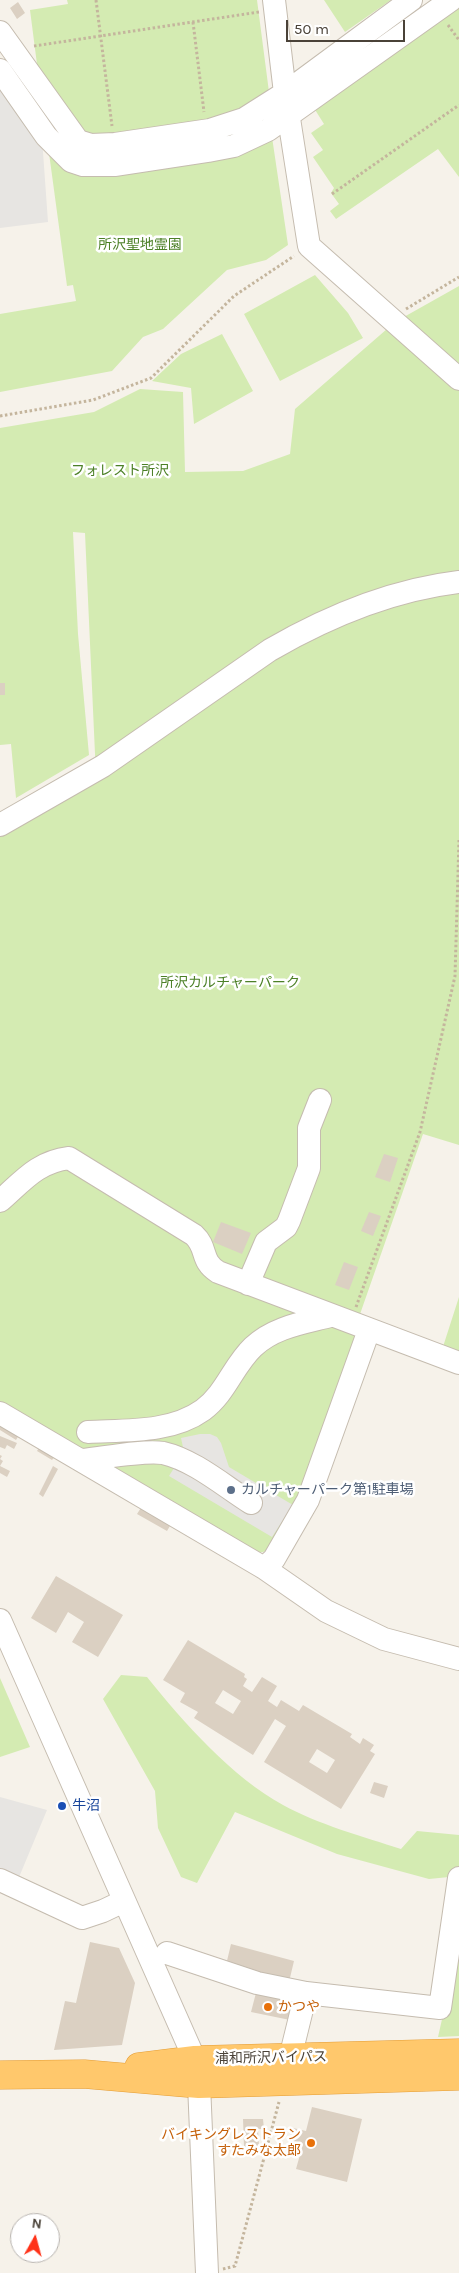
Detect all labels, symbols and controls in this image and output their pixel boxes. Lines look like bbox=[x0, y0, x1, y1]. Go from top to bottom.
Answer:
scale bar bbox=[289, 10, 408, 42]
text: 50 m bbox=[294, 20, 329, 38]
park label: 所沢聖地霊園 bbox=[98, 237, 182, 253]
park label: フォレスト所沢 bbox=[71, 463, 169, 479]
park label: 所沢カルチャーパーク bbox=[160, 975, 300, 991]
place label: カルチャーパーク第1駐車場 bbox=[241, 1482, 414, 1498]
marker: カルチャーパーク第1駐車場 bbox=[225, 1484, 237, 1496]
place label: 牛沼 bbox=[72, 1798, 100, 1814]
marker: 牛沼 bbox=[56, 1800, 68, 1812]
place label: かつや bbox=[278, 1999, 320, 2015]
marker: かつや bbox=[262, 2001, 274, 2013]
street label: 浦和所沢バイパス bbox=[215, 2049, 327, 2067]
place label: バイキングレストラン すたみな太郎 bbox=[161, 2127, 301, 2160]
marker: バイキングレストラン すたみな太郎 bbox=[305, 2137, 317, 2149]
north arrow bbox=[10, 2213, 60, 2263]
text: N bbox=[31, 2215, 43, 2233]

